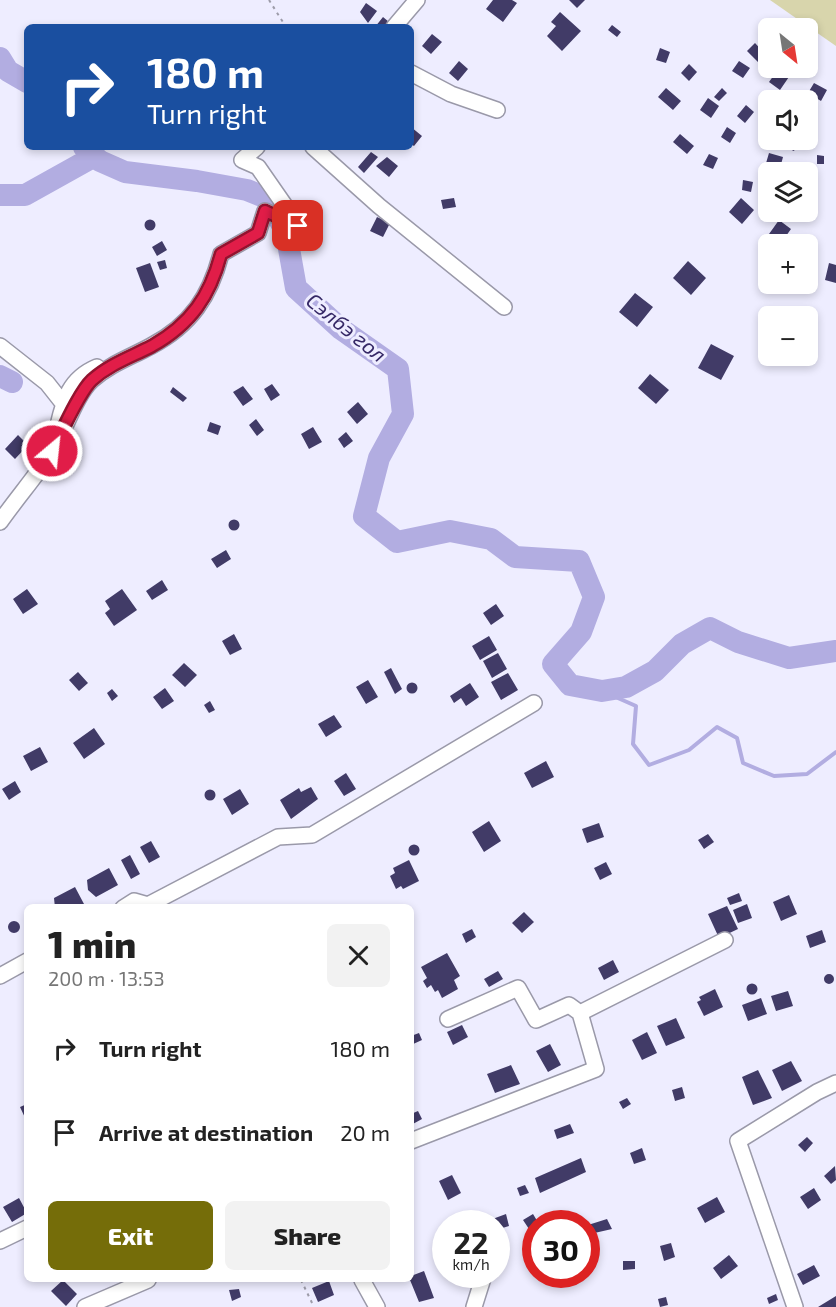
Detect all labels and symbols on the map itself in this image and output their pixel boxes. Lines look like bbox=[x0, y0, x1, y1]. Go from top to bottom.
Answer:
north arrow bbox=[758, 18, 818, 78]
pin bbox=[272, 200, 323, 251]
water label: Сэлбэ гол bbox=[302, 287, 392, 367]
position arrow bbox=[20, 419, 84, 483]
speed limit sign: 30 bbox=[522, 1210, 600, 1288]

